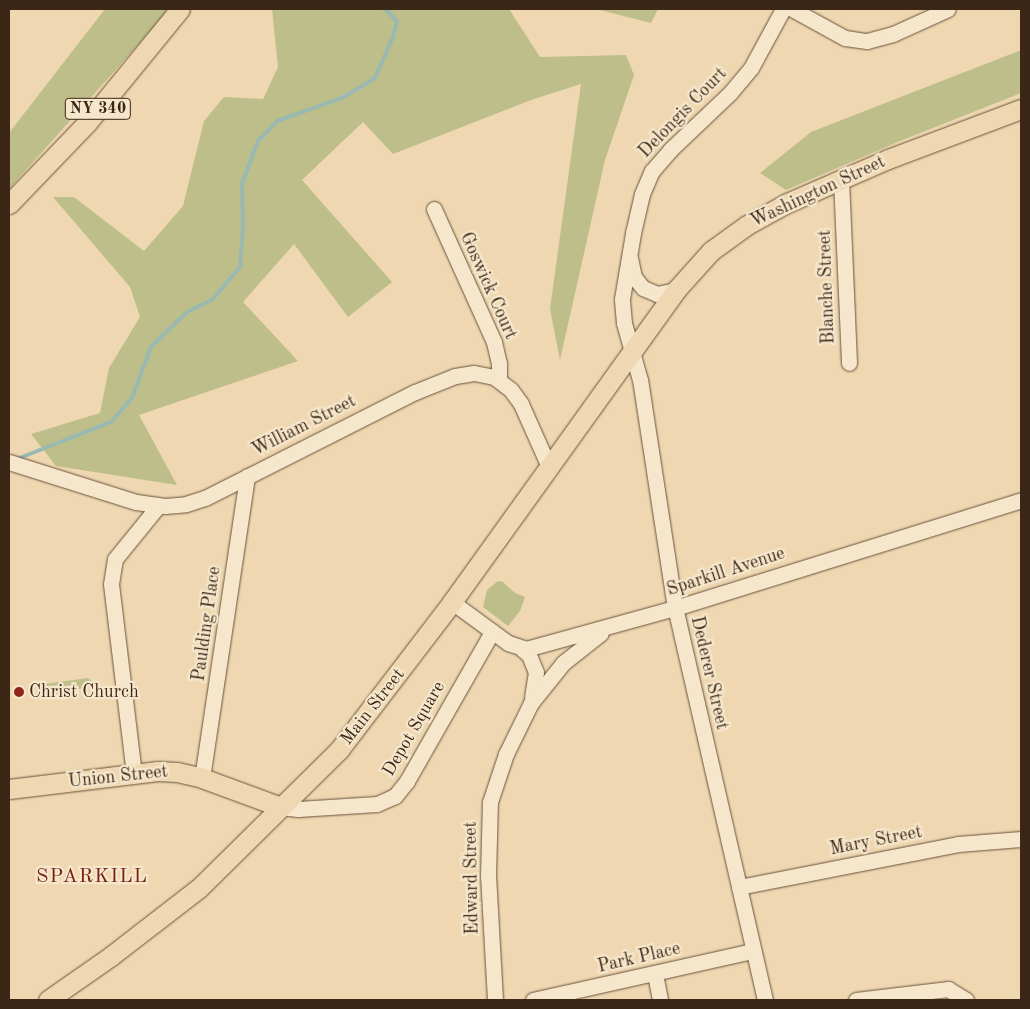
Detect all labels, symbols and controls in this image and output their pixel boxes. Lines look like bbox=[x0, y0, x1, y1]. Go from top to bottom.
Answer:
street label: Delongis Court bbox=[634, 63, 732, 163]
road number: NY 340 bbox=[64, 96, 132, 122]
street label: Washington Street bbox=[747, 151, 889, 233]
street label: Goswick Court bbox=[455, 229, 521, 343]
street label: Blanche Street bbox=[814, 229, 840, 345]
street label: William Street bbox=[248, 391, 360, 461]
street label: Sparkill Avenue bbox=[664, 543, 788, 601]
street label: Paulding Place bbox=[188, 565, 226, 683]
street label: Dederer Street bbox=[685, 614, 733, 732]
street label: Main Street bbox=[336, 664, 410, 750]
street label: Depot Square bbox=[378, 678, 450, 780]
place label: Christ Church bbox=[29, 681, 139, 703]
marker: Christ Church bbox=[13, 686, 25, 698]
street label: Union Street bbox=[67, 761, 169, 793]
street label: Edward Street bbox=[460, 821, 484, 935]
street label: Mary Street bbox=[828, 821, 924, 861]
district label: SPARKILL bbox=[35, 865, 149, 889]
street label: Park Place bbox=[596, 938, 682, 978]

